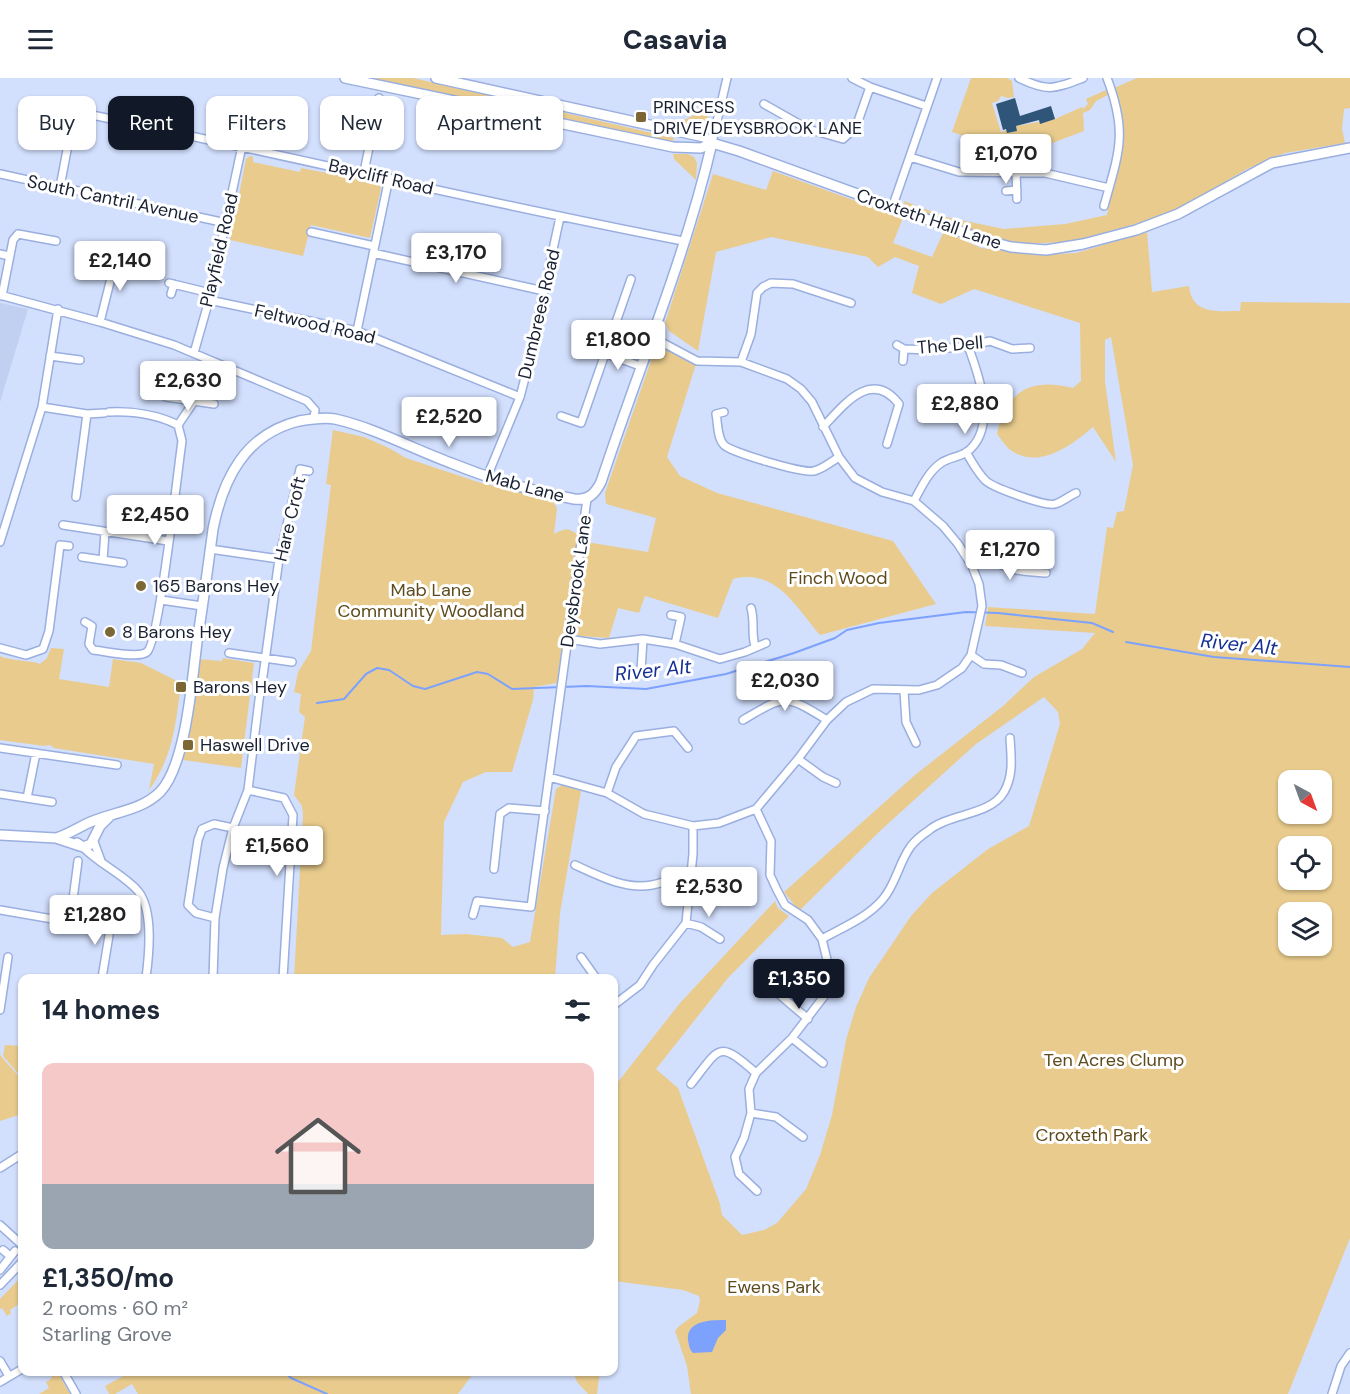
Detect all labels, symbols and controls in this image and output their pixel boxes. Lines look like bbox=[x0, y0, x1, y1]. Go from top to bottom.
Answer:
text: Casavia bbox=[623, 22, 727, 57]
icon: menu bbox=[24, 23, 57, 56]
icon: search bbox=[1293, 23, 1326, 56]
place label: PRINCESS DRIVE/DEYSBROOK LANE bbox=[653, 95, 862, 140]
chip: Buy bbox=[18, 96, 96, 150]
chip: Rent bbox=[108, 96, 194, 150]
chip: Filters bbox=[206, 96, 308, 150]
chip: New bbox=[320, 96, 404, 150]
chip: Apartment bbox=[416, 96, 563, 150]
marker: PRINCESS DRIVE/DEYSBROOK LANE bbox=[634, 110, 648, 124]
pin: £1,070 bbox=[957, 134, 1055, 185]
text: £1,070 bbox=[974, 140, 1038, 166]
street label: Baycliff Road bbox=[326, 153, 436, 201]
street label: South Cantril Avenue bbox=[25, 169, 201, 229]
street label: Croxteth Hall Lane bbox=[853, 183, 1005, 255]
street label: Playfield Road bbox=[194, 191, 244, 309]
pin: £3,170 bbox=[407, 233, 505, 284]
text: £3,170 bbox=[425, 239, 487, 265]
pin: £2,140 bbox=[71, 241, 169, 292]
text: £2,140 bbox=[88, 247, 152, 273]
street label: Dumbrees Road bbox=[512, 247, 566, 381]
street label: Feltwood Road bbox=[252, 298, 378, 350]
pin: £1,800 bbox=[569, 320, 667, 371]
text: £1,800 bbox=[585, 326, 651, 352]
street label: The Dell bbox=[916, 330, 984, 360]
pin: £2,630 bbox=[139, 361, 237, 412]
text: £2,630 bbox=[154, 367, 222, 393]
pin: £2,880 bbox=[916, 384, 1014, 435]
text: £2,880 bbox=[931, 390, 999, 416]
pin: £2,520 bbox=[400, 397, 498, 448]
text: £2,520 bbox=[416, 403, 482, 429]
street label: Mab Lane bbox=[483, 464, 567, 508]
street label: Hare Croft bbox=[269, 474, 311, 564]
pin: £2,450 bbox=[106, 495, 204, 546]
text: £2,450 bbox=[121, 501, 189, 527]
street label: Deysbrook Lane bbox=[555, 513, 597, 649]
pin: £1,270 bbox=[961, 530, 1059, 581]
text: £1,270 bbox=[980, 536, 1040, 562]
park label: Finch Wood bbox=[789, 566, 887, 590]
place label: 165 Barons Hey bbox=[153, 574, 279, 598]
park label: Mab Lane Community Woodland bbox=[337, 578, 525, 623]
marker: 165 Barons Hey bbox=[134, 579, 148, 593]
place label: 8 Barons Hey bbox=[122, 620, 232, 644]
marker: 8 Barons Hey bbox=[103, 625, 117, 639]
water label: River Alt bbox=[1199, 627, 1279, 661]
water label: River Alt bbox=[613, 653, 693, 687]
pin: £2,030 bbox=[736, 661, 834, 712]
text: £2,030 bbox=[750, 667, 820, 693]
place label: Barons Hey bbox=[193, 675, 287, 699]
marker: Barons Hey bbox=[174, 680, 188, 694]
place label: Haswell Drive bbox=[200, 733, 310, 757]
marker: Haswell Drive bbox=[181, 738, 195, 752]
north arrow bbox=[1278, 770, 1332, 824]
map controls bbox=[1278, 770, 1332, 956]
pin: £1,560 bbox=[228, 826, 326, 877]
text: £1,560 bbox=[245, 832, 309, 858]
button: locate bbox=[1278, 836, 1332, 890]
pin: £2,530 bbox=[660, 867, 758, 918]
text: £2,530 bbox=[675, 873, 743, 899]
pin: £1,280 bbox=[46, 895, 144, 946]
text: £1,280 bbox=[64, 901, 126, 927]
button: layers bbox=[1278, 902, 1332, 956]
pin: £1,350 bbox=[750, 959, 848, 1010]
text: £1,350 bbox=[767, 965, 831, 991]
text: 14 homes bbox=[42, 993, 160, 1027]
icon: filters bbox=[561, 994, 594, 1027]
park label: Ten Acres Clump bbox=[1044, 1048, 1184, 1072]
icon: home bbox=[264, 1102, 372, 1210]
park label: Croxteth Park bbox=[1036, 1123, 1148, 1147]
text: £1,350/mo bbox=[42, 1261, 174, 1295]
park label: Ewens Park bbox=[727, 1275, 821, 1299]
text: 2 rooms · 60 m² bbox=[42, 1295, 188, 1321]
text: Starling Grove bbox=[42, 1321, 172, 1347]

